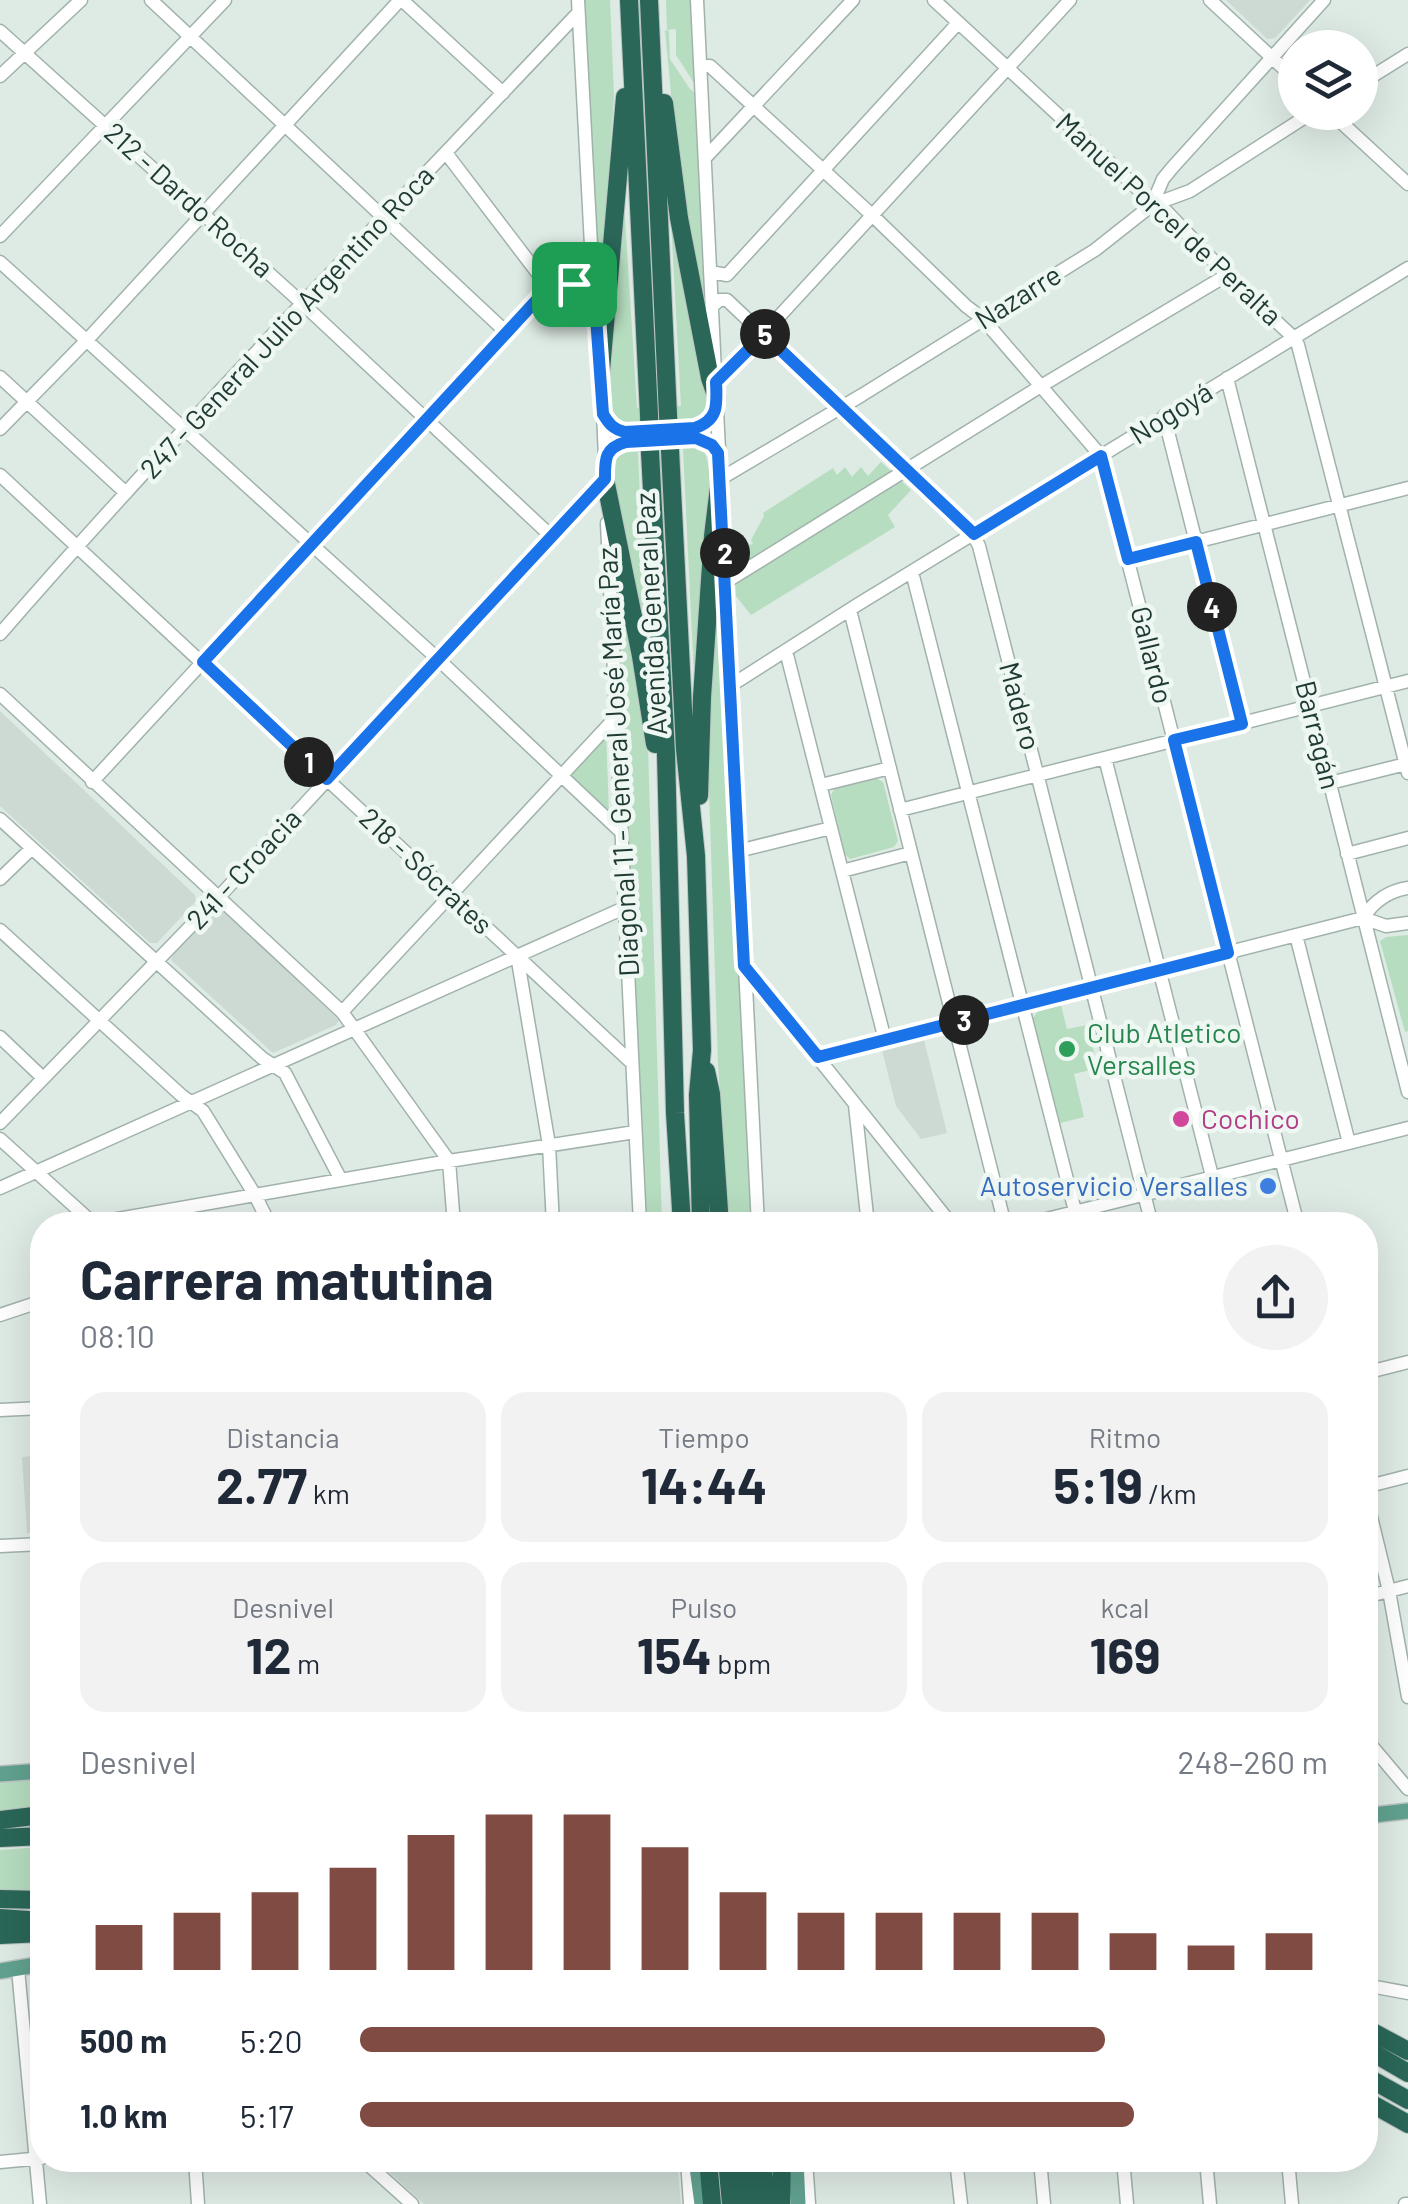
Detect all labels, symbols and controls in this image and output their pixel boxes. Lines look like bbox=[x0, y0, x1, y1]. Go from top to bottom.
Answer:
map controls bbox=[1278, 30, 1378, 130]
button: layers bbox=[1278, 30, 1378, 130]
street label: Manuel Porcel de Peralta bbox=[1050, 105, 1290, 332]
street label: 212 - Dardo Rocha bbox=[98, 114, 281, 284]
street label: 247 - General Julio Argentino Roca bbox=[132, 158, 440, 485]
pin bbox=[532, 242, 617, 327]
icon: arrive bbox=[547, 257, 602, 312]
street label: Nazarre bbox=[968, 257, 1067, 336]
pin: 5 bbox=[740, 309, 790, 359]
text: 5 bbox=[757, 317, 773, 351]
street label: Nogoyá bbox=[1123, 374, 1218, 451]
street label: Avenida General Paz bbox=[627, 492, 673, 736]
pin: 2 bbox=[700, 528, 750, 578]
text: 2 bbox=[717, 536, 733, 570]
street label: Diagonal 11 - General José María Paz bbox=[589, 547, 645, 978]
pin: 4 bbox=[1187, 582, 1237, 632]
text: 4 bbox=[1204, 590, 1220, 624]
street label: Gallardo bbox=[1124, 603, 1181, 707]
street label: Madero bbox=[993, 658, 1049, 754]
street label: Barragán bbox=[1289, 677, 1349, 793]
pin: 1 bbox=[284, 737, 334, 787]
text: 1 bbox=[304, 745, 314, 779]
street label: 218 - Sócrates bbox=[353, 800, 500, 940]
street label: 241 - Croacia bbox=[179, 801, 308, 936]
pin: 3 bbox=[939, 995, 989, 1045]
text: 3 bbox=[956, 1003, 972, 1037]
place label: Club Atletico Versalles bbox=[1087, 1015, 1241, 1081]
marker: Club Atletico Versalles bbox=[1056, 1038, 1078, 1060]
place label: Cochico bbox=[1201, 1101, 1300, 1135]
marker: Cochico bbox=[1170, 1108, 1192, 1130]
place label: Autoservicio Versalles bbox=[980, 1168, 1248, 1202]
marker: Autoservicio Versalles bbox=[1257, 1175, 1279, 1197]
text: Carrera matutina bbox=[80, 1245, 494, 1311]
button: share bbox=[1223, 1245, 1328, 1350]
text: 08:10 bbox=[80, 1316, 155, 1354]
text: Distancia bbox=[226, 1420, 340, 1454]
text: Tiempo bbox=[658, 1420, 750, 1454]
text: Ritmo bbox=[1089, 1420, 1161, 1454]
text: 2.77 bbox=[216, 1454, 307, 1514]
text: 14:44 bbox=[641, 1454, 767, 1514]
text: 5:19 bbox=[1053, 1454, 1143, 1514]
text: km bbox=[307, 1476, 350, 1510]
text: /km bbox=[1143, 1476, 1197, 1510]
text: Desnivel bbox=[232, 1590, 334, 1624]
text: Pulso bbox=[671, 1590, 737, 1624]
text: kcal bbox=[1101, 1590, 1149, 1624]
text: 12 bbox=[246, 1624, 291, 1684]
text: 154 bbox=[637, 1624, 712, 1684]
text: 169 bbox=[1089, 1624, 1161, 1684]
text: m bbox=[291, 1646, 320, 1680]
text: bpm bbox=[712, 1646, 771, 1680]
text: Desnivel bbox=[80, 1742, 196, 1780]
text: 248–260 m bbox=[1178, 1742, 1328, 1780]
text: 500 m bbox=[80, 2021, 167, 2059]
text: 5:20 bbox=[240, 2021, 303, 2059]
text: 1.0 km bbox=[80, 2096, 168, 2134]
text: 5:17 bbox=[240, 2096, 294, 2134]

